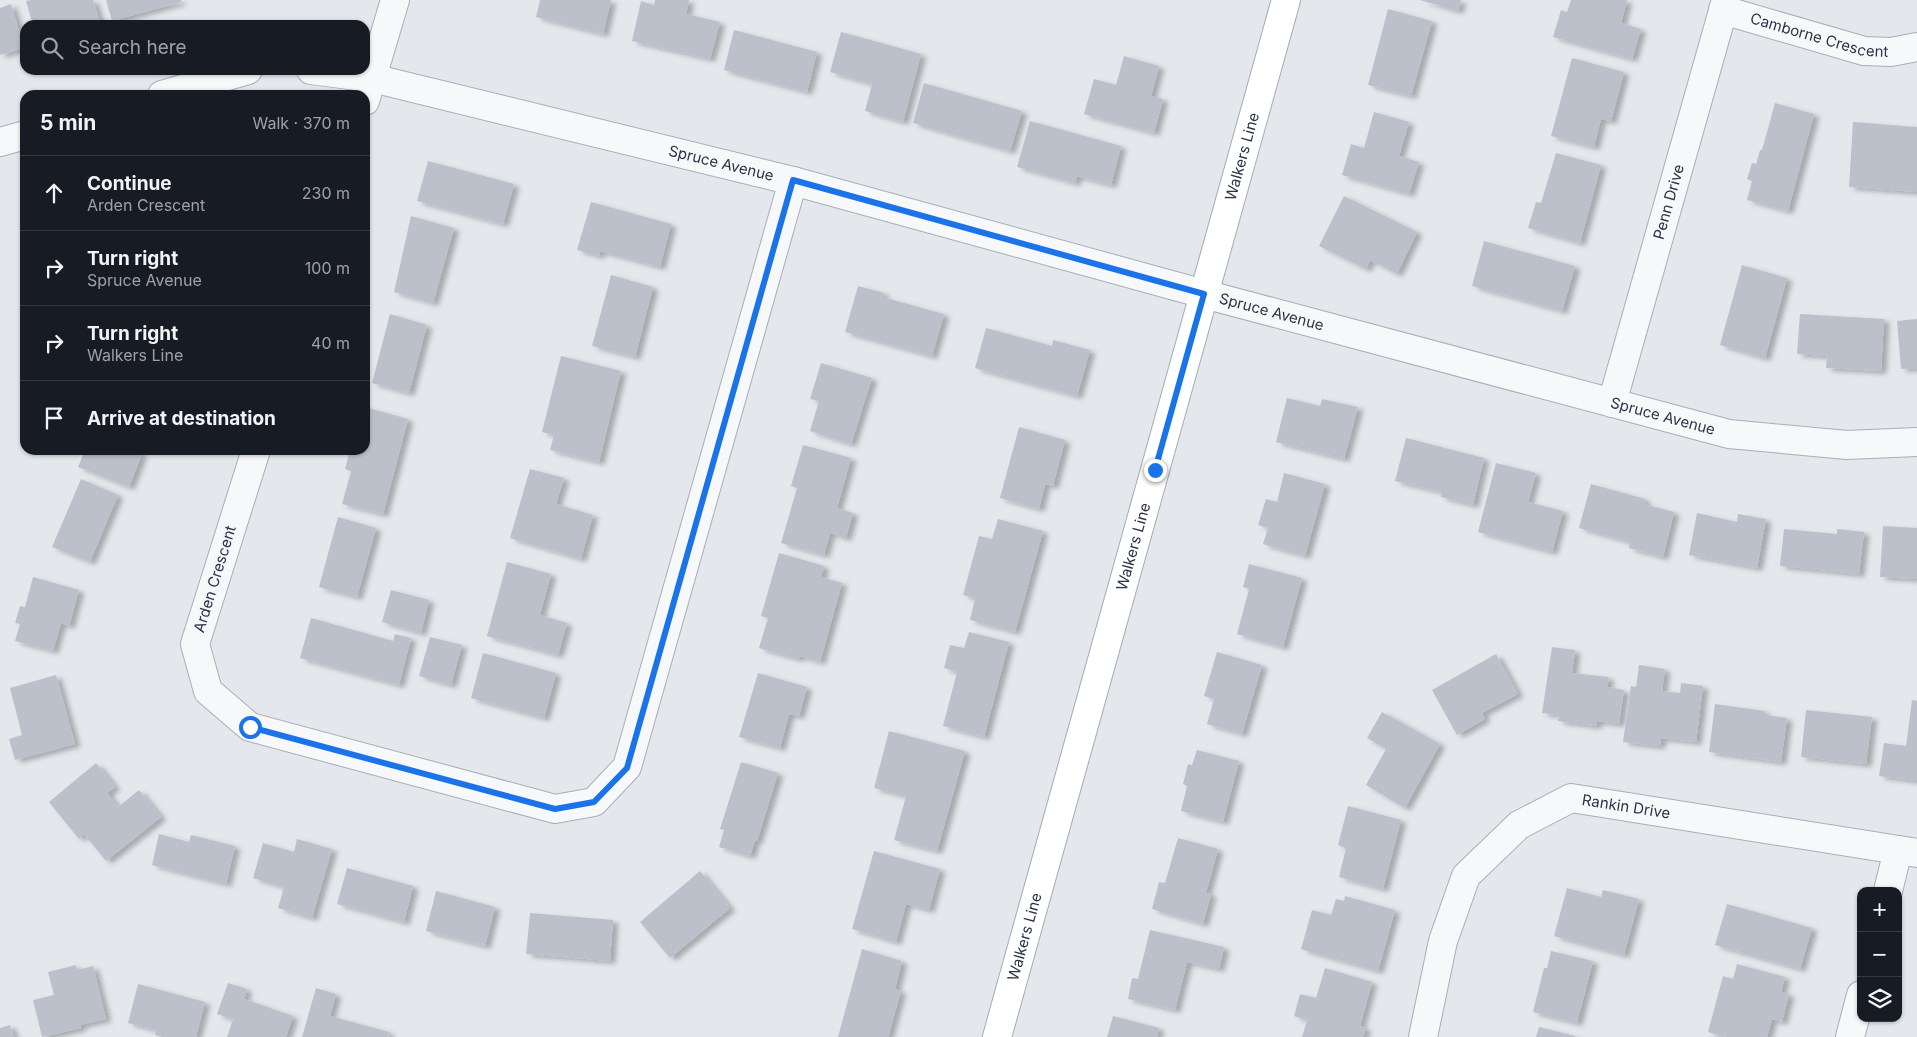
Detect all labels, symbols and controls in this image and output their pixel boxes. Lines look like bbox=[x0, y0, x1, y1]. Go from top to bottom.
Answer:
street label: Camborne Crescent bbox=[1748, 8, 1889, 61]
search box bbox=[20, 20, 370, 75]
icon: search bbox=[38, 34, 66, 62]
text: Search here bbox=[78, 36, 187, 59]
text: 5 min bbox=[40, 110, 96, 135]
street label: Walkers Line bbox=[1221, 110, 1263, 202]
text: Walk · 370 m bbox=[253, 113, 350, 133]
street label: Spruce Avenue bbox=[667, 141, 776, 185]
street label: Penn Drive bbox=[1649, 162, 1688, 242]
text: Continue bbox=[87, 172, 172, 195]
icon: ahead bbox=[40, 179, 68, 207]
text: 230 m bbox=[302, 183, 350, 203]
text: Arden Crescent bbox=[87, 195, 205, 215]
text: Turn right bbox=[87, 247, 178, 270]
icon: right bbox=[40, 254, 68, 282]
text: 100 m bbox=[305, 258, 350, 278]
text: Spruce Avenue bbox=[87, 270, 202, 290]
street label: Spruce Avenue bbox=[1217, 288, 1326, 335]
text: Turn right bbox=[87, 322, 178, 345]
icon: right bbox=[40, 329, 68, 357]
text: 40 m bbox=[311, 333, 350, 353]
text: Walkers Line bbox=[87, 345, 183, 365]
street label: Spruce Avenue bbox=[1608, 393, 1717, 439]
icon: arrive bbox=[40, 404, 68, 432]
text: Arrive at destination bbox=[87, 407, 276, 430]
route end bbox=[1144, 459, 1167, 482]
street label: Walkers Line bbox=[1112, 501, 1154, 593]
street label: Arden Crescent bbox=[189, 523, 240, 635]
route start bbox=[239, 716, 262, 739]
street label: Rankin Drive bbox=[1581, 790, 1672, 823]
map controls bbox=[1857, 887, 1902, 1022]
button: + bbox=[1857, 887, 1902, 932]
street label: Walkers Line bbox=[1003, 891, 1046, 983]
button: − bbox=[1857, 932, 1902, 977]
button: layers bbox=[1857, 977, 1902, 1022]

